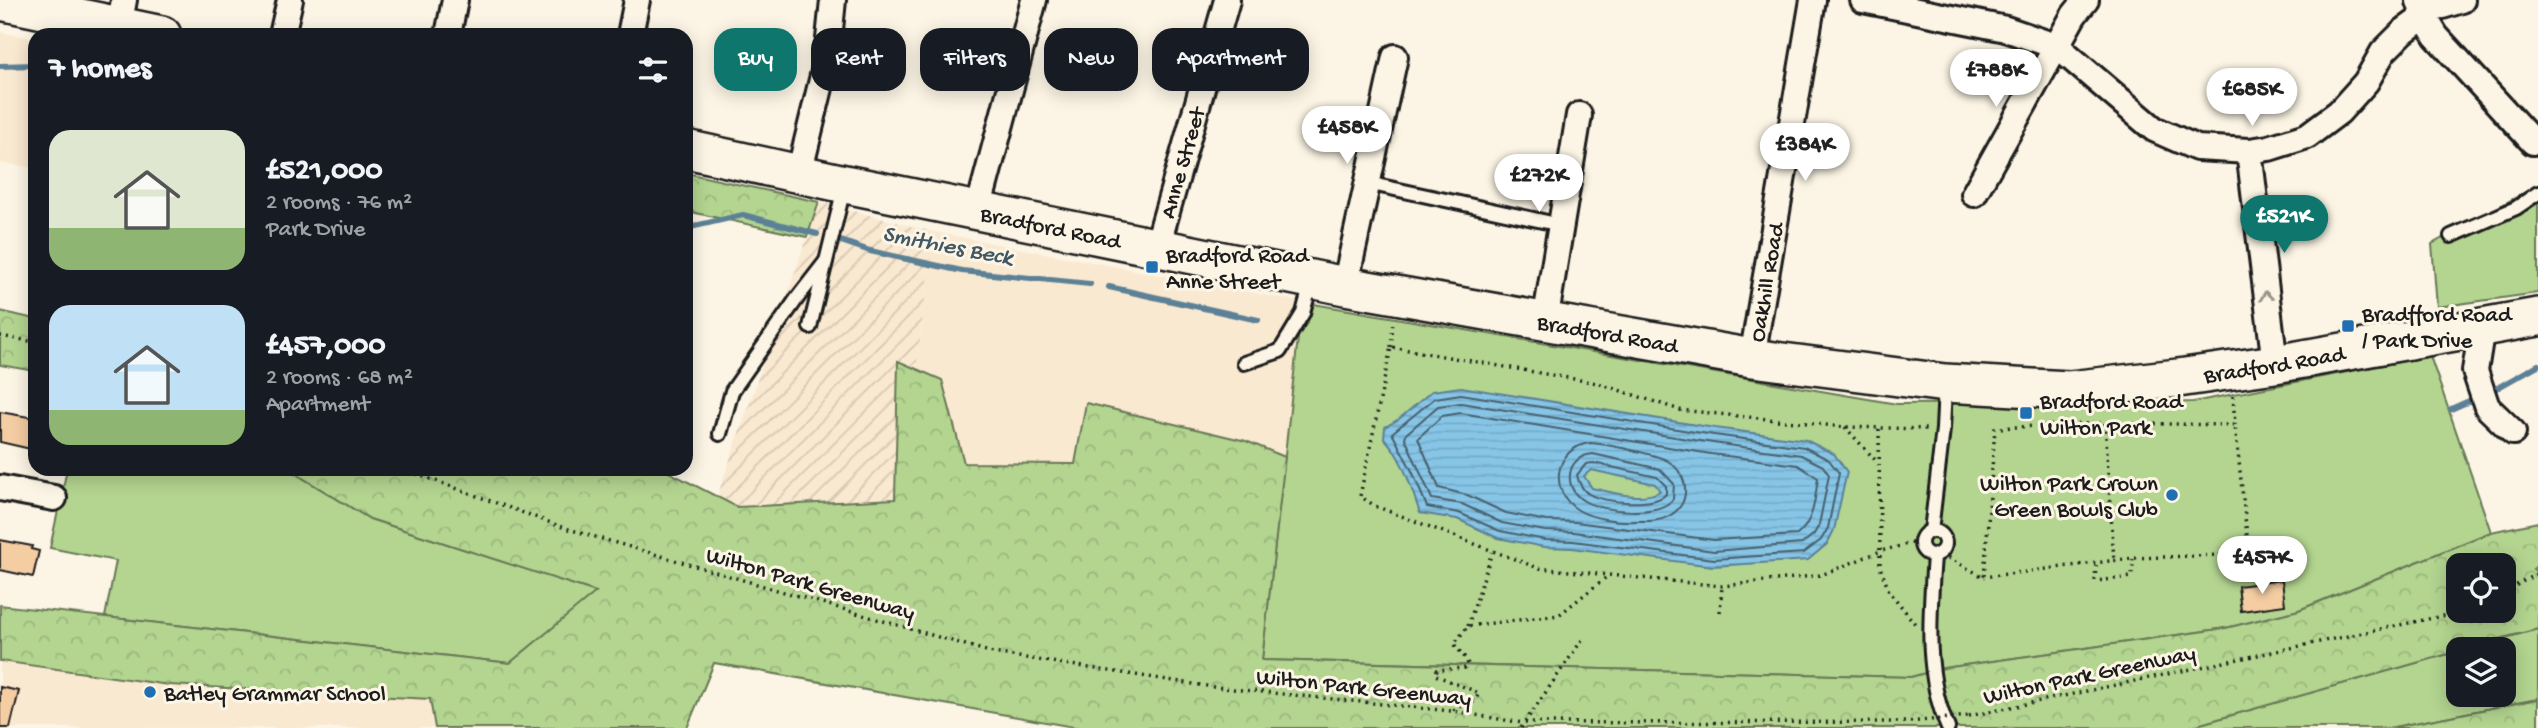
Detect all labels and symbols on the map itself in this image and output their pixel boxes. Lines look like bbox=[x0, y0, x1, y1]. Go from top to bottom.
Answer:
pin: £788K bbox=[1947, 50, 2045, 109]
pin: £685K bbox=[2203, 68, 2301, 128]
street label: Anne Street bbox=[1156, 103, 1213, 222]
pin: £458K bbox=[1298, 106, 1396, 166]
pin: £384K bbox=[1756, 124, 1854, 183]
pin: £272K bbox=[1490, 154, 1588, 214]
pin: £521K bbox=[2235, 196, 2333, 255]
street label: Bradford Road bbox=[977, 202, 1124, 257]
street label: Oakhill Road bbox=[1745, 220, 1792, 344]
water label: Smithies Beck bbox=[880, 221, 1017, 275]
place label: Bradford Road Anne Street bbox=[1165, 244, 1310, 297]
marker: Bradford Road Anne Street bbox=[1144, 259, 1160, 275]
one-way arrow bbox=[2259, 291, 2274, 302]
place label: Bradfford Road / Park Drive bbox=[2361, 303, 2513, 356]
street label: Bradford Road bbox=[1534, 310, 1681, 362]
marker: Bradfford Road / Park Drive bbox=[2340, 318, 2356, 334]
street label: Bradford Road bbox=[2201, 342, 2349, 391]
place label: Bradford Road Wilton Park bbox=[2039, 390, 2184, 443]
marker: Bradford Road Wilton Park bbox=[2018, 405, 2034, 421]
place label: Wilton Park Crown Green Bowls Club bbox=[1980, 472, 2158, 525]
marker: Wilton Park Crown Green Bowls Club bbox=[2164, 487, 2180, 503]
pin: £457K bbox=[2213, 536, 2311, 596]
street label: Wilton Park Greenway bbox=[703, 543, 917, 628]
street label: Wilton Park Greenway bbox=[1981, 641, 2198, 712]
street label: Wilton Park Greenway bbox=[1255, 665, 1472, 714]
place label: Batley Grammar School bbox=[163, 682, 386, 709]
marker: Batley Grammar School bbox=[142, 684, 158, 700]

